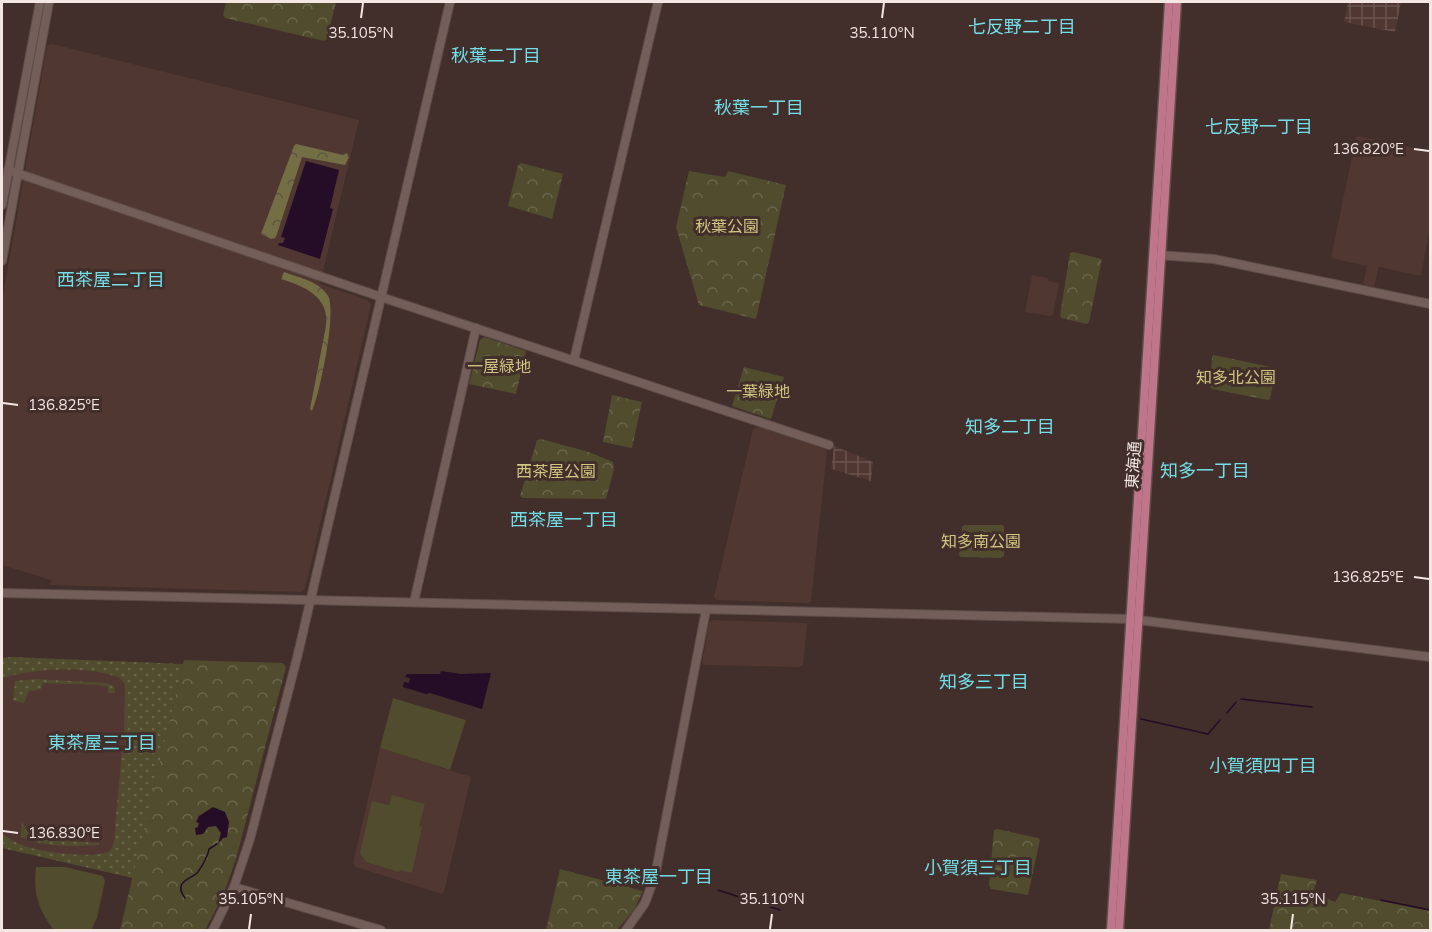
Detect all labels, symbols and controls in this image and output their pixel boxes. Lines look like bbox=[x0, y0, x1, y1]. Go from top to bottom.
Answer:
district label: 七反野二丁目 bbox=[968, 15, 1076, 38]
text: 35.105°N bbox=[328, 23, 394, 42]
text: 35.110°N bbox=[849, 23, 915, 42]
district label: 秋葉二丁目 bbox=[451, 44, 541, 67]
district label: 秋葉一丁目 bbox=[714, 96, 804, 119]
district label: 七反野一丁目 bbox=[1205, 115, 1313, 138]
text: 136.820°E bbox=[1332, 139, 1404, 158]
park label: 秋葉公園 bbox=[695, 216, 759, 236]
district label: 西茶屋二丁目 bbox=[57, 268, 165, 291]
park label: 一屋緑地 bbox=[467, 356, 531, 376]
park label: 知多北公園 bbox=[1196, 367, 1276, 387]
park label: 一葉緑地 bbox=[726, 381, 790, 401]
text: 136.825°E bbox=[28, 395, 100, 414]
district label: 知多二丁目 bbox=[965, 415, 1055, 438]
street label: 東海通 bbox=[1121, 440, 1145, 490]
district label: 知多一丁目 bbox=[1160, 459, 1250, 482]
park label: 西茶屋公園 bbox=[516, 461, 596, 481]
district label: 西茶屋一丁目 bbox=[510, 508, 618, 531]
park label: 知多南公園 bbox=[941, 531, 1021, 551]
text: 136.825°E bbox=[1332, 567, 1404, 586]
district label: 知多三丁目 bbox=[939, 670, 1029, 693]
district label: 東茶屋三丁目 bbox=[48, 731, 156, 754]
district label: 小賀須四丁目 bbox=[1209, 754, 1317, 777]
text: 136.830°E bbox=[28, 823, 100, 842]
district label: 小賀須三丁目 bbox=[924, 856, 1032, 879]
district label: 東茶屋一丁目 bbox=[605, 865, 713, 888]
text: 35.105°N bbox=[218, 889, 284, 908]
text: 35.110°N bbox=[739, 889, 805, 908]
text: 35.115°N bbox=[1260, 889, 1326, 908]

